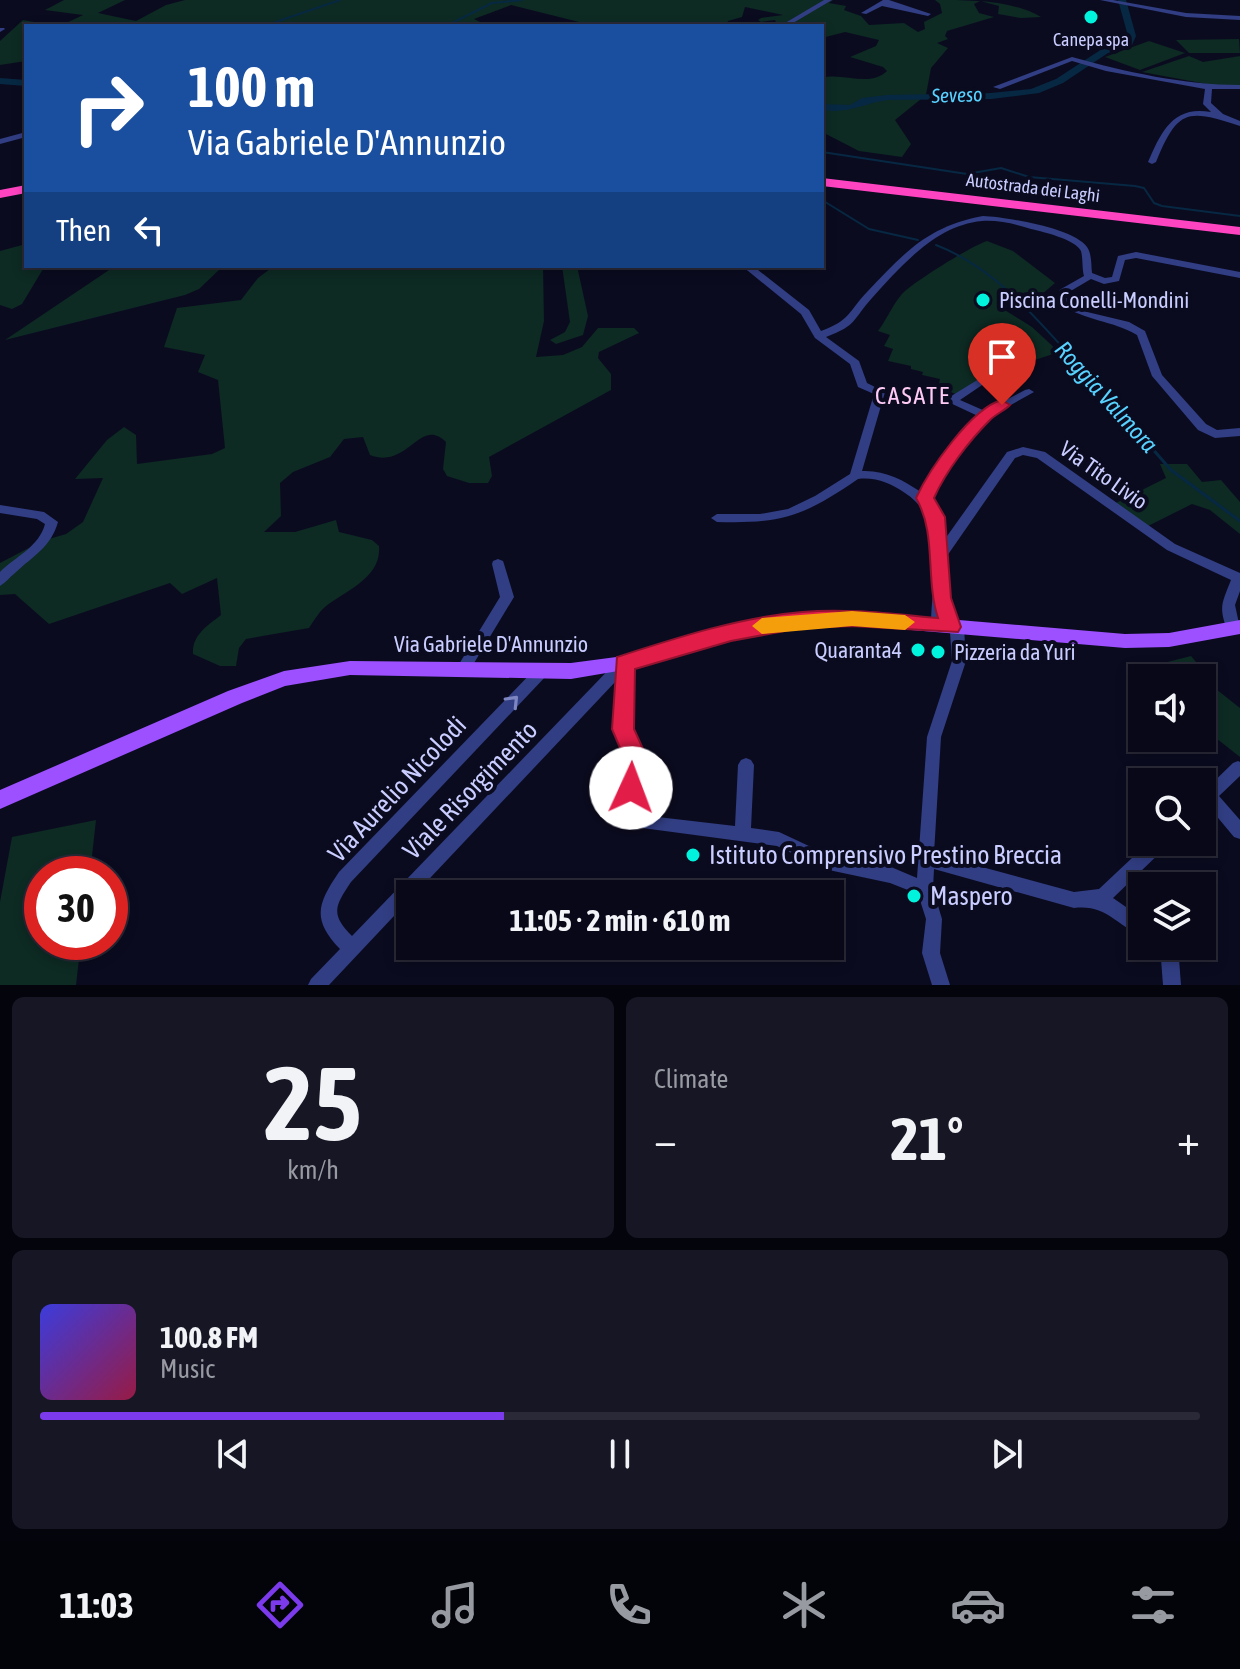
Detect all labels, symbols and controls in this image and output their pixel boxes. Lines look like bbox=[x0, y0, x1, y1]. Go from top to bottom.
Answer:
marker: Canepa spa bbox=[1082, 8, 1100, 26]
place label: Canepa spa bbox=[1053, 29, 1129, 50]
text: 100 m bbox=[188, 55, 315, 119]
icon: right bbox=[56, 56, 160, 160]
water label: Seveso bbox=[930, 82, 983, 107]
text: Via Gabriele D'Annunzio bbox=[188, 121, 506, 163]
street label: Autostrada dei Laghi bbox=[965, 169, 1101, 206]
icon: left bbox=[127, 208, 171, 252]
text: Then bbox=[56, 213, 111, 247]
place label: Piscina Conelli-Mondini bbox=[999, 287, 1189, 313]
marker: Piscina Conelli-Mondini bbox=[974, 291, 992, 309]
pin bbox=[968, 323, 1036, 405]
icon: arrive bbox=[980, 335, 1024, 379]
water label: Roggia Valmora bbox=[1049, 336, 1163, 458]
district label: CASATE bbox=[875, 382, 951, 409]
street label: Via Tito Livio bbox=[1055, 435, 1153, 515]
street label: Via Gabriele D'Annunzio bbox=[394, 631, 588, 657]
place label: Quaranta4 bbox=[814, 637, 902, 663]
place label: Pizzeria da Yuri bbox=[954, 639, 1075, 665]
marker: Quaranta4 bbox=[909, 641, 927, 659]
marker: Pizzeria da Yuri bbox=[929, 643, 947, 661]
map controls bbox=[1128, 664, 1216, 960]
button: sound bbox=[1128, 664, 1216, 752]
one-way arrow bbox=[504, 696, 519, 710]
street label: Via Aurelio Nicolodi bbox=[322, 710, 472, 868]
street label: Viale Risorgimento bbox=[397, 715, 543, 865]
position arrow bbox=[589, 746, 673, 830]
button: search bbox=[1128, 768, 1216, 856]
place label: Istituto Comprensivo Prestino Breccia bbox=[709, 840, 1062, 870]
marker: Istituto Comprensivo Prestino Breccia bbox=[684, 846, 702, 864]
speed limit sign: 30 bbox=[24, 856, 128, 960]
button: layers bbox=[1128, 872, 1216, 960]
place label: Maspero bbox=[930, 881, 1013, 911]
marker: Maspero bbox=[905, 887, 923, 905]
text: 11:05 · 2 min · 610 m bbox=[510, 903, 730, 937]
text: 25 bbox=[264, 1043, 362, 1162]
text: Climate bbox=[654, 1064, 728, 1094]
text: 21° bbox=[891, 1104, 963, 1173]
text: − bbox=[654, 1114, 677, 1164]
text: + bbox=[1177, 1114, 1200, 1164]
text: km/h bbox=[287, 1155, 339, 1185]
text: 100.8 FM bbox=[160, 1320, 258, 1354]
text: Music bbox=[160, 1354, 215, 1384]
icon: previous bbox=[211, 1432, 255, 1476]
icon: pause bbox=[598, 1432, 642, 1476]
icon: next bbox=[985, 1432, 1029, 1476]
icon: directions bbox=[252, 1577, 308, 1633]
icon: music bbox=[427, 1577, 483, 1633]
icon: phone bbox=[601, 1577, 657, 1633]
icon: climate bbox=[776, 1577, 832, 1633]
icon: car bbox=[950, 1577, 1006, 1633]
icon: filters bbox=[1125, 1577, 1181, 1633]
text: 11:03 bbox=[59, 1584, 134, 1626]

